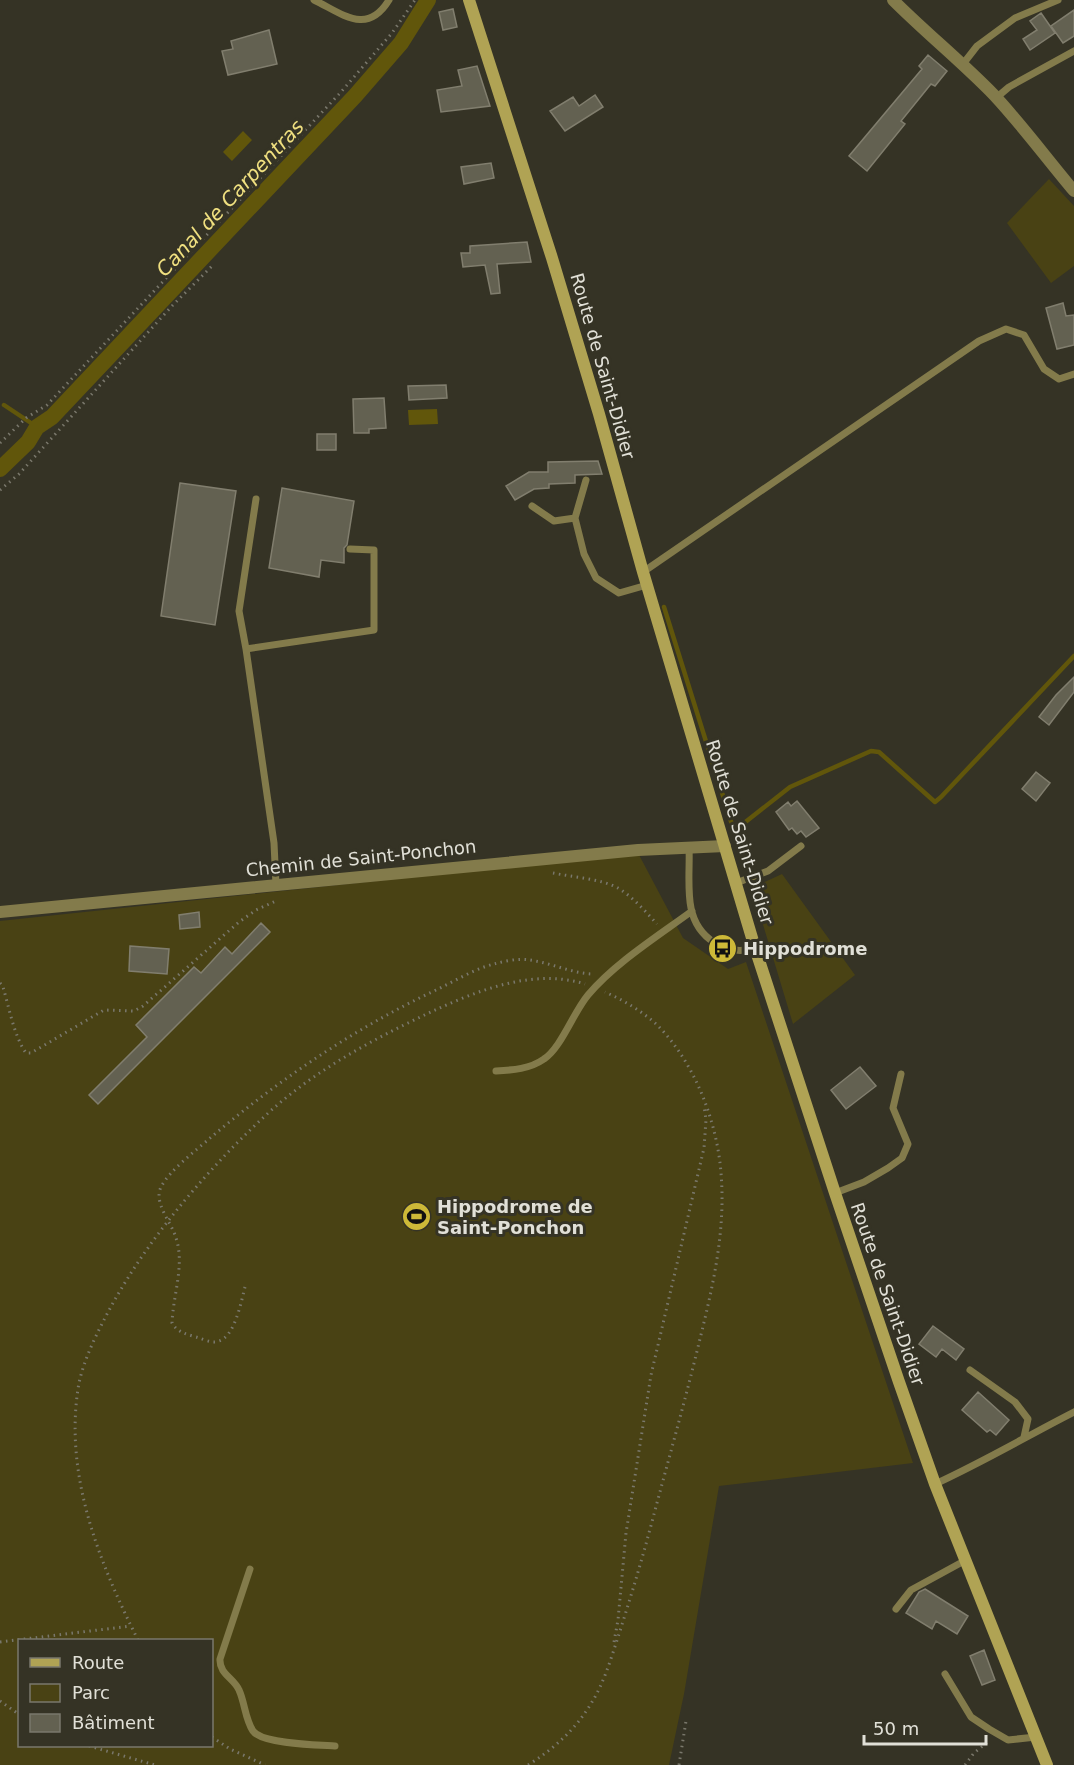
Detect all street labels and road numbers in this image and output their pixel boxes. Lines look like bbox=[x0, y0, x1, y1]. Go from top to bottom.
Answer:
street label: Route de Saint-Didier bbox=[566, 271, 640, 462]
street label: Route de Saint-Didier bbox=[702, 737, 778, 928]
street label: Chemin de Saint-Ponchon bbox=[245, 835, 477, 881]
street label: Route de Saint-Didier bbox=[847, 1200, 929, 1389]

